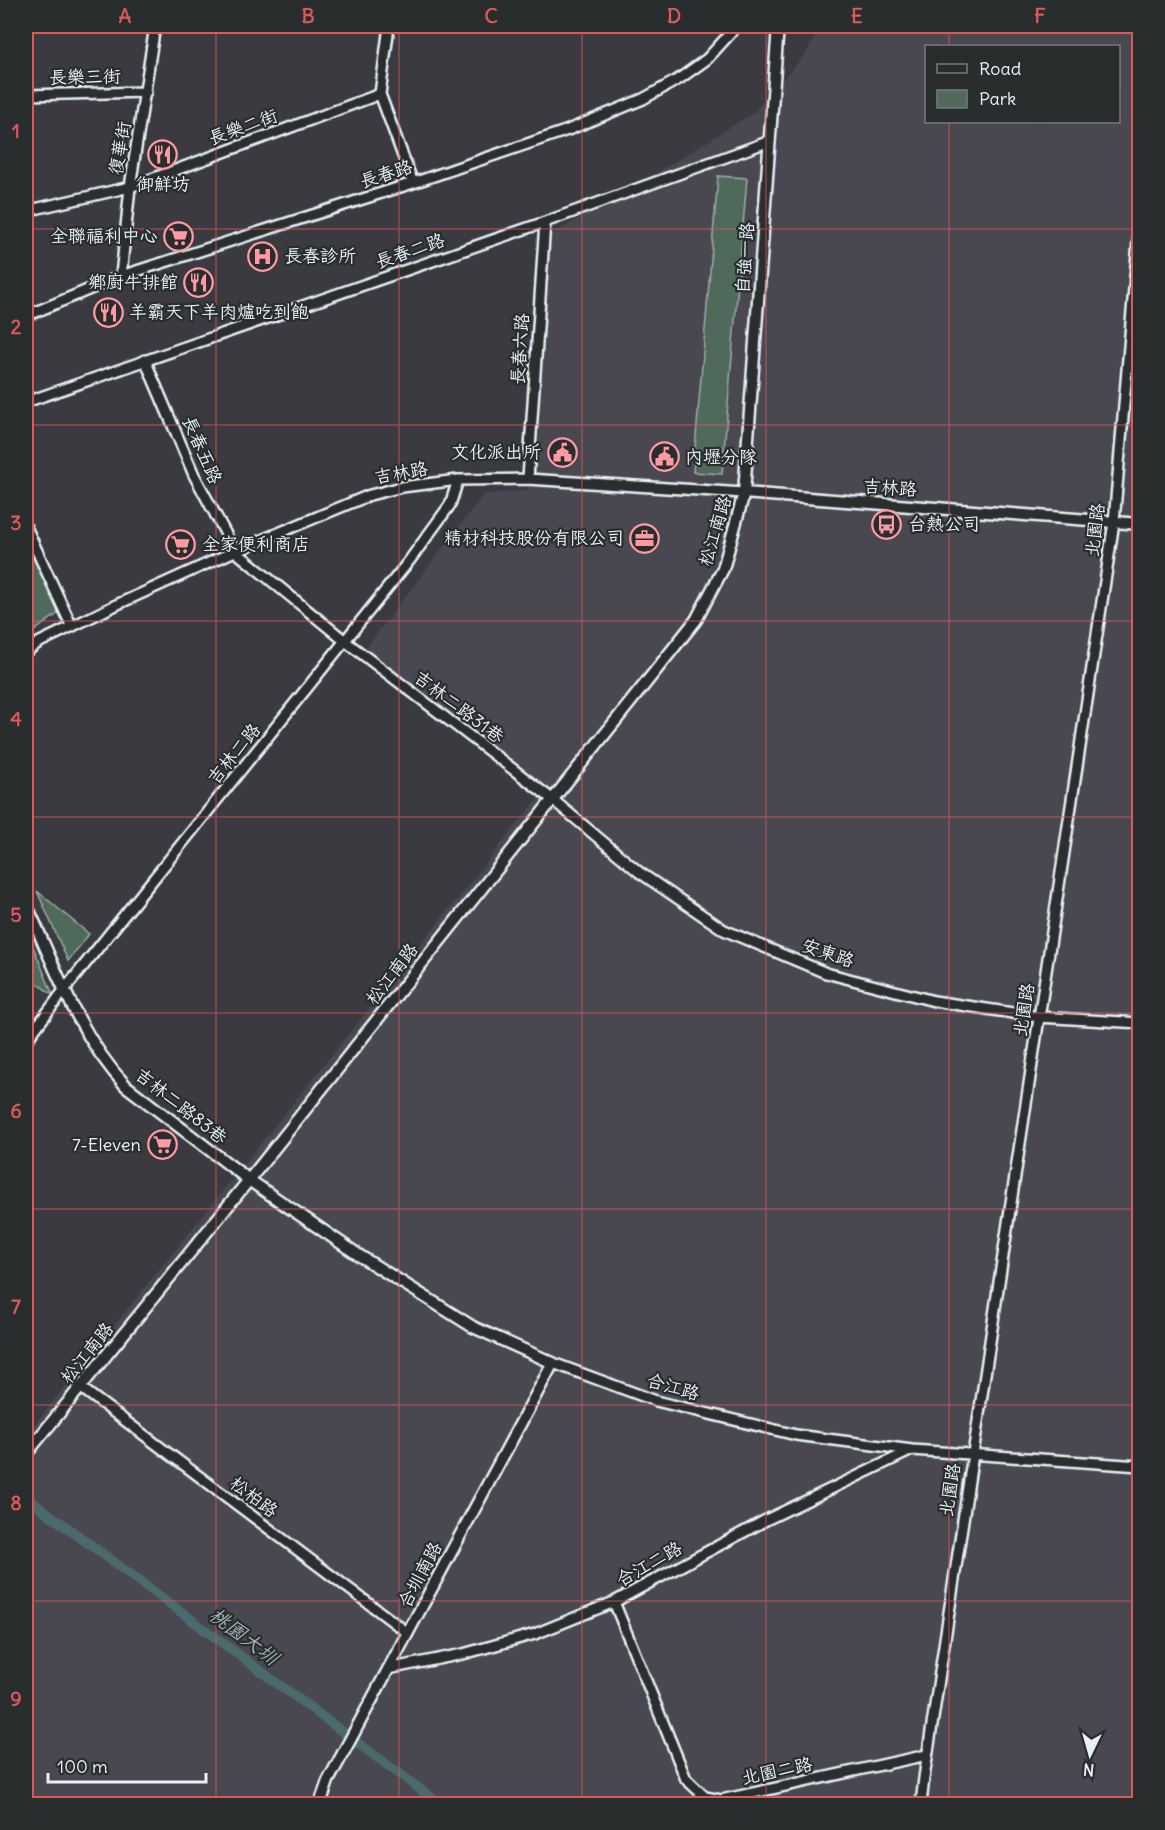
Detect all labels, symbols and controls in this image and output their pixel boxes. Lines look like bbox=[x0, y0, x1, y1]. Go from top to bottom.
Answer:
text: A bbox=[119, 3, 132, 28]
text: B bbox=[301, 3, 315, 28]
text: C bbox=[484, 3, 498, 28]
text: D bbox=[667, 3, 681, 28]
text: E bbox=[851, 3, 863, 28]
text: F bbox=[1034, 3, 1046, 28]
legend bbox=[925, 45, 1120, 123]
text: Road bbox=[979, 57, 1022, 80]
street label: 長樂三街 bbox=[49, 64, 121, 89]
text: Park bbox=[979, 87, 1016, 110]
street label: 長樂二街 bbox=[205, 103, 281, 150]
text: 1 bbox=[12, 118, 20, 143]
street label: 復華街 bbox=[103, 119, 136, 176]
restaurant icon: 御鮮坊 bbox=[147, 139, 179, 171]
street label: 長春路 bbox=[357, 154, 415, 193]
place label: 御鮮坊 bbox=[136, 172, 190, 195]
supermarket icon: 全聯福利中心 bbox=[163, 220, 195, 252]
street label: 自強一路 bbox=[731, 221, 758, 295]
place label: 全聯福利中心 bbox=[50, 224, 158, 247]
street label: 長春二路 bbox=[372, 228, 448, 273]
hospital icon: 長春診所 bbox=[247, 240, 279, 272]
place label: 長春診所 bbox=[284, 244, 356, 267]
restaurant icon: 鄉廚牛排館 bbox=[183, 266, 215, 298]
place label: 鄉廚牛排館 bbox=[88, 270, 178, 293]
restaurant icon: 羊霸天下羊肉爐吃到飽 bbox=[92, 296, 124, 328]
place label: 羊霸天下羊肉爐吃到飽 bbox=[129, 300, 309, 323]
street label: 長春六路 bbox=[506, 312, 533, 386]
text: 2 bbox=[11, 314, 22, 339]
street label: 長春五路 bbox=[177, 412, 228, 487]
public building icon: 文化派出所 bbox=[546, 436, 578, 468]
place label: 文化派出所 bbox=[451, 440, 541, 463]
public building icon: 內壢分隊 bbox=[648, 441, 680, 473]
place label: 內壢分隊 bbox=[685, 445, 757, 468]
street label: 吉林路 bbox=[372, 456, 429, 489]
street label: 吉林路 bbox=[862, 474, 918, 501]
street label: 松江南路 bbox=[693, 493, 736, 569]
street label: 北園路 bbox=[1080, 502, 1109, 558]
bus stop icon: 台熱公司 bbox=[871, 508, 903, 540]
text: 3 bbox=[10, 510, 22, 535]
place label: 台熱公司 bbox=[908, 512, 980, 535]
office icon: 精材科技股份有限公司 bbox=[629, 522, 661, 554]
place label: 精材科技股份有限公司 bbox=[444, 526, 624, 549]
supermarket icon: 全家便利商店 bbox=[165, 528, 197, 560]
place label: 全家便利商店 bbox=[202, 532, 310, 555]
street label: 吉林二路31巷 bbox=[410, 665, 509, 748]
text: 4 bbox=[10, 706, 22, 731]
street label: 吉林二路 bbox=[202, 718, 265, 789]
text: 5 bbox=[10, 902, 22, 927]
street label: 安東路 bbox=[799, 933, 857, 972]
street label: 松江南路 bbox=[360, 938, 423, 1009]
street label: 北園路 bbox=[1008, 981, 1039, 1038]
street label: 吉林二路83巷 bbox=[131, 1062, 232, 1149]
text: 6 bbox=[10, 1098, 22, 1123]
supermarket icon: 7-Eleven bbox=[146, 1129, 178, 1161]
place label: 7-Eleven bbox=[72, 1133, 141, 1156]
text: 7 bbox=[11, 1294, 21, 1319]
street label: 松江南路 bbox=[55, 1317, 118, 1388]
street label: 合江路 bbox=[644, 1368, 702, 1405]
street label: 北園路 bbox=[934, 1461, 965, 1518]
street label: 松柏路 bbox=[226, 1471, 283, 1522]
text: 8 bbox=[10, 1490, 22, 1515]
street label: 合江二路 bbox=[612, 1536, 686, 1591]
street label: 合圳南路 bbox=[393, 1538, 447, 1612]
water label: 桃園大圳 bbox=[205, 1602, 285, 1671]
text: 9 bbox=[10, 1686, 22, 1711]
north arrow bbox=[1060, 1725, 1120, 1785]
scale bar bbox=[48, 1746, 206, 1784]
street label: 北園二路 bbox=[739, 1752, 815, 1789]
text: 100 m bbox=[57, 1755, 108, 1778]
text: N bbox=[1082, 1759, 1095, 1780]

